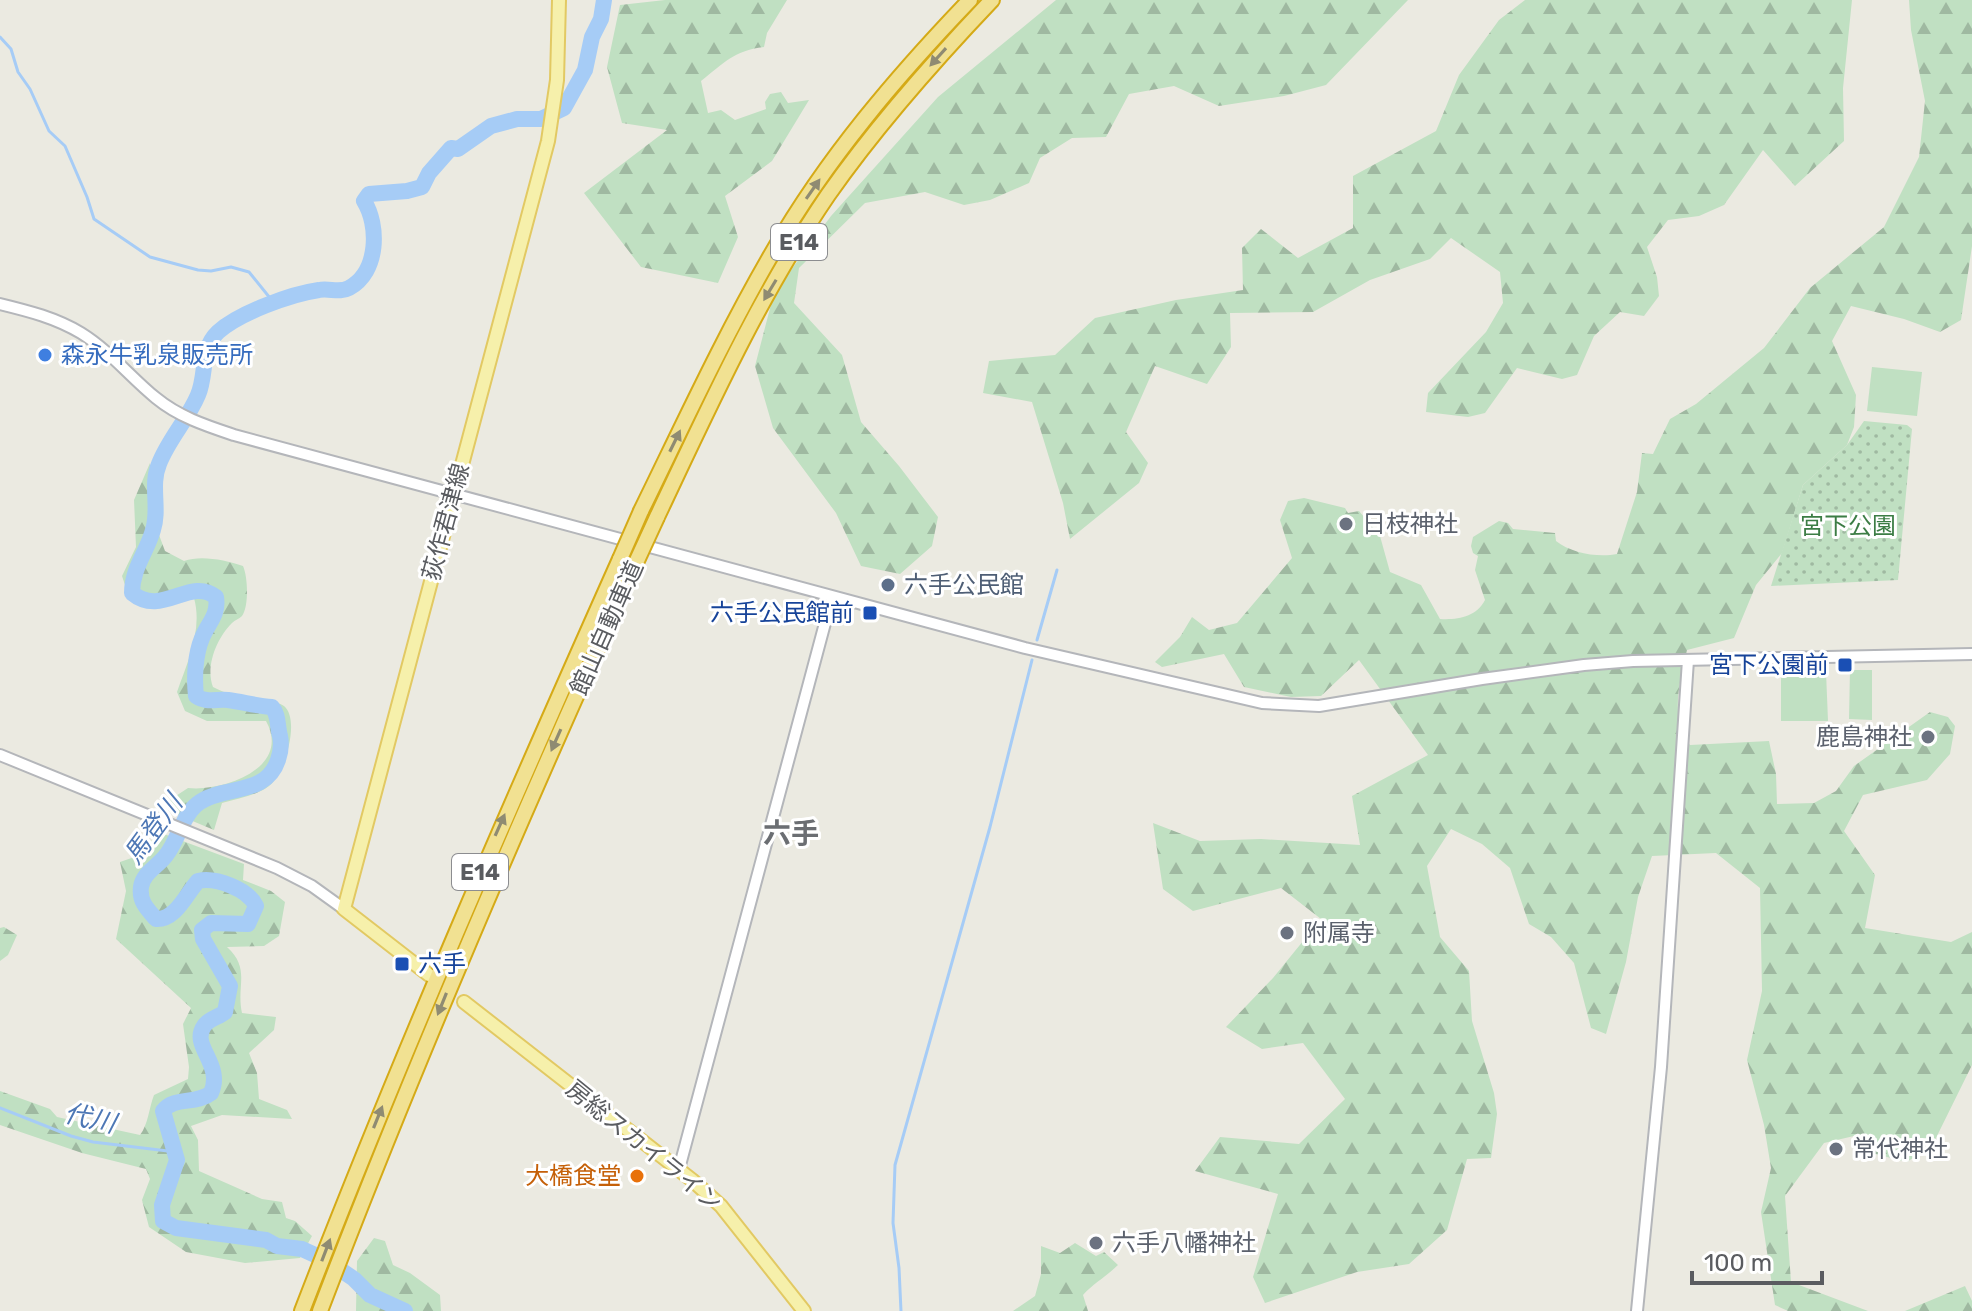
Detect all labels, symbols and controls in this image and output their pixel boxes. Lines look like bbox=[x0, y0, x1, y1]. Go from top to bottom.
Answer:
one-way arrow bbox=[930, 47, 948, 66]
one-way arrow bbox=[805, 178, 820, 199]
road number: E14 bbox=[771, 224, 827, 260]
one-way arrow bbox=[763, 279, 777, 301]
place label: 森永牛乳泉販売所 bbox=[61, 341, 253, 369]
marker: 森永牛乳泉販売所 bbox=[36, 346, 54, 364]
one-way arrow bbox=[668, 430, 682, 453]
street label: 荻作君津線 bbox=[417, 460, 475, 584]
place label: 日枝神社 bbox=[1362, 510, 1458, 538]
park label: 宮下公園 bbox=[1800, 512, 1896, 540]
marker: 日枝神社 bbox=[1337, 515, 1355, 533]
street label: 館山自動車道 bbox=[565, 557, 649, 699]
place label: 六手公民館 bbox=[904, 571, 1024, 599]
marker: 六手公民館 bbox=[879, 576, 897, 594]
place label: 六手公民館前 bbox=[710, 599, 854, 627]
marker: 六手公民館前 bbox=[861, 604, 879, 622]
place label: 宮下公園前 bbox=[1709, 651, 1829, 679]
marker: 宮下公園前 bbox=[1836, 656, 1854, 674]
place label: 鹿島神社 bbox=[1816, 723, 1912, 751]
one-way arrow bbox=[550, 728, 563, 752]
marker: 鹿島神社 bbox=[1919, 728, 1937, 746]
water label: 馬登川 bbox=[118, 786, 191, 870]
one-way arrow bbox=[494, 814, 507, 837]
district label: 六手 bbox=[763, 817, 819, 850]
road number: E14 bbox=[452, 854, 508, 890]
place label: 附属寺 bbox=[1303, 919, 1375, 947]
marker: 附属寺 bbox=[1278, 924, 1296, 942]
place label: 六手 bbox=[418, 950, 466, 978]
marker: 六手 bbox=[393, 955, 411, 973]
one-way arrow bbox=[436, 992, 449, 1016]
street label: 房総スカイライン bbox=[561, 1075, 727, 1217]
water label: 代川 bbox=[61, 1098, 122, 1140]
one-way arrow bbox=[372, 1105, 385, 1129]
place label: 常代神社 bbox=[1852, 1135, 1948, 1163]
marker: 常代神社 bbox=[1827, 1140, 1845, 1158]
place label: 大橋食堂 bbox=[525, 1162, 621, 1190]
marker: 大橋食堂 bbox=[628, 1167, 646, 1185]
place label: 六手八幡神社 bbox=[1112, 1229, 1256, 1257]
marker: 六手八幡神社 bbox=[1087, 1234, 1105, 1252]
scale bar bbox=[1692, 1235, 1822, 1285]
one-way arrow bbox=[319, 1238, 332, 1262]
text: 100 m bbox=[1704, 1249, 1772, 1277]

